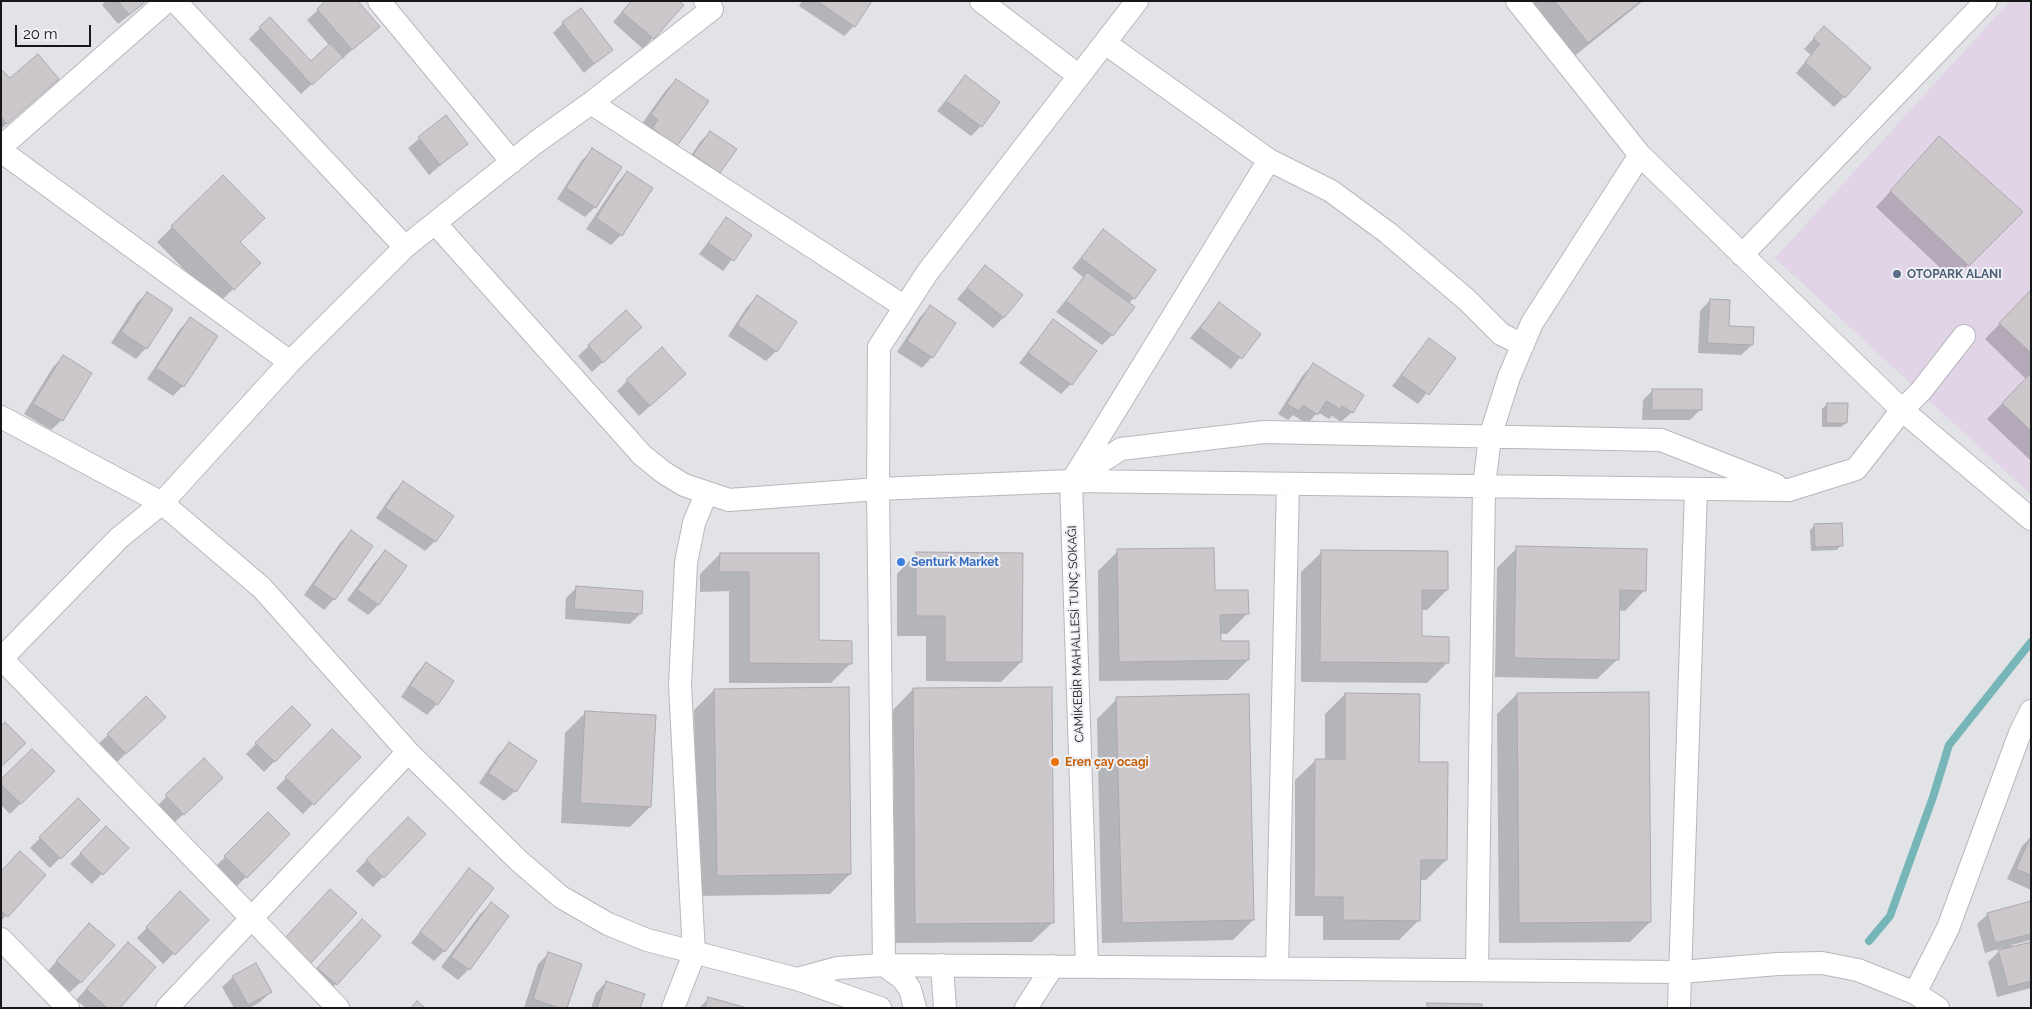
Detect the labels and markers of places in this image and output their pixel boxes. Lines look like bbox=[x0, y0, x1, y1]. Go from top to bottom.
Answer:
place label: OTOPARK ALANI bbox=[1907, 267, 2002, 281]
marker: OTOPARK ALANI bbox=[1891, 268, 1903, 280]
place label: Senturk Market bbox=[911, 555, 999, 569]
marker: Senturk Market bbox=[895, 556, 907, 568]
place label: Eren çay ocagi bbox=[1065, 755, 1149, 769]
marker: Eren çay ocagi bbox=[1049, 756, 1061, 768]

